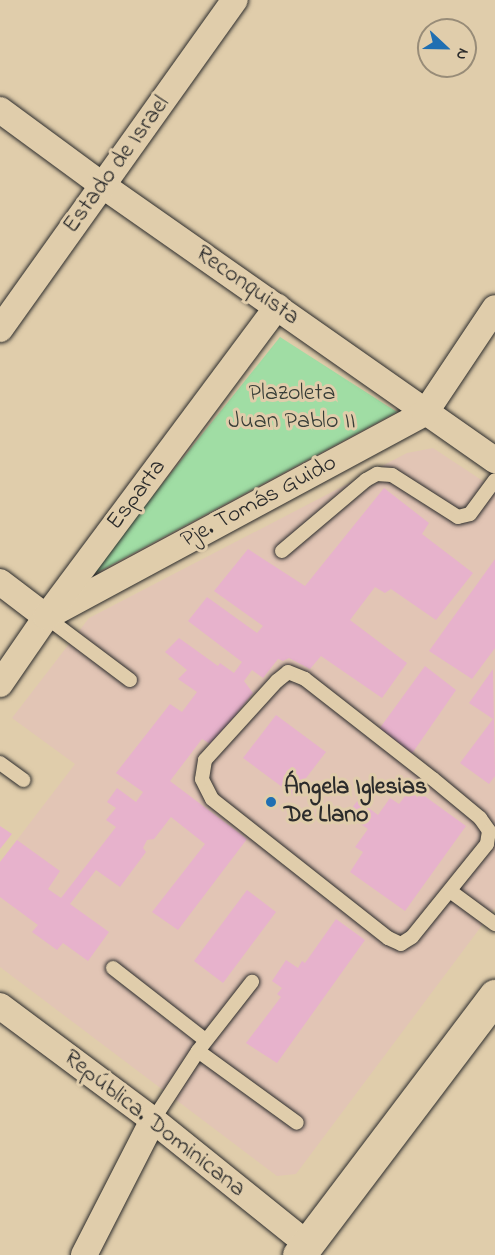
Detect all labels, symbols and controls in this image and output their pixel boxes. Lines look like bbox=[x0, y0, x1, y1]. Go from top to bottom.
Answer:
north arrow bbox=[417, 18, 477, 78]
text: N bbox=[449, 44, 475, 64]
street label: Estado de Israel bbox=[57, 91, 177, 239]
street label: Reconquista bbox=[190, 240, 304, 332]
park label: Plazoleta Juan Pablo II bbox=[228, 380, 356, 436]
street label: Pje. Tomás Guido bbox=[176, 449, 342, 555]
street label: Esparta bbox=[101, 454, 173, 536]
place label: Ángela Iglesias De Llano bbox=[284, 774, 427, 830]
marker: Ángela Iglesias De Llano bbox=[262, 793, 280, 811]
street label: República. Dominicana bbox=[57, 1044, 251, 1204]

